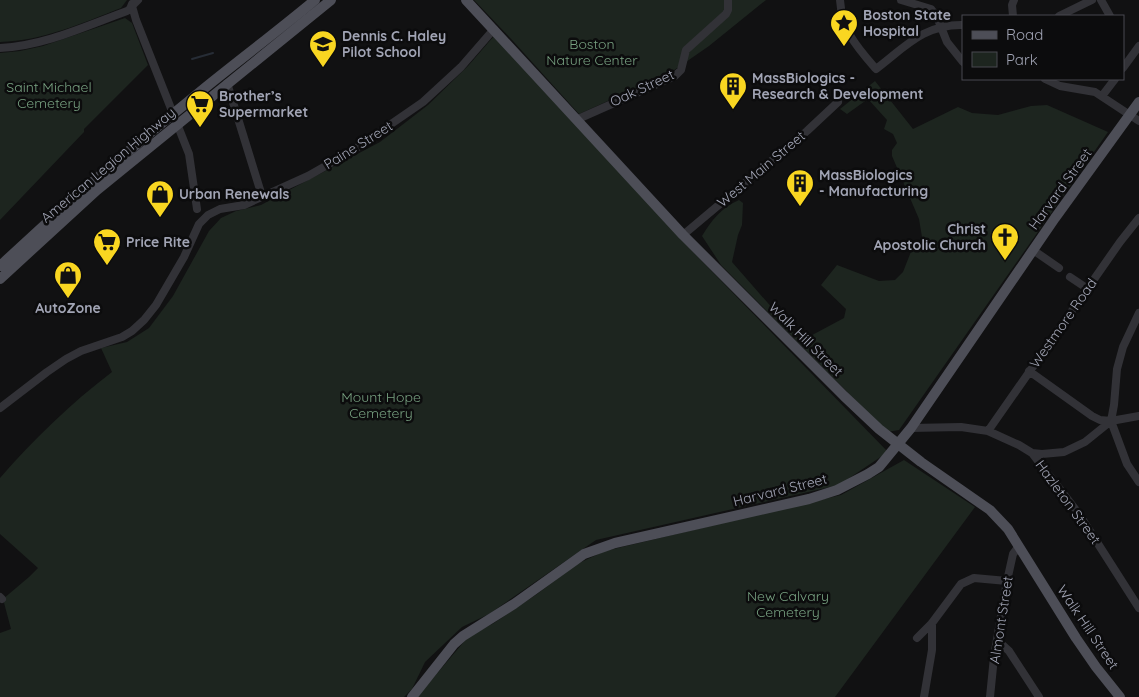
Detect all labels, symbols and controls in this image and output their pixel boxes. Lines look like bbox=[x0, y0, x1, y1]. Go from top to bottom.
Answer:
place label: Boston State Hospital bbox=[863, 6, 951, 40]
place icon: Boston State Hospital bbox=[829, 8, 859, 47]
legend bbox=[962, 15, 1124, 80]
text: Road bbox=[1006, 25, 1043, 44]
place label: Dennis C. Haley Pilot School bbox=[342, 27, 446, 61]
school or university icon: Dennis C. Haley Pilot School bbox=[308, 29, 338, 68]
park label: Boston Nature Center bbox=[546, 35, 638, 69]
text: Park bbox=[1006, 50, 1038, 69]
street label: Oak Street bbox=[607, 65, 677, 111]
place label: MassBiologics - Research & Development bbox=[752, 69, 924, 103]
building icon: MassBiologics - Research & Development bbox=[718, 71, 748, 110]
park label: Saint Michael Cemetery bbox=[6, 78, 92, 112]
place label: Brother’s Supermarket bbox=[219, 87, 308, 121]
supermarket icon: Brother’s Supermarket bbox=[185, 89, 215, 128]
street label: American Legion Highway bbox=[37, 103, 179, 227]
street label: Paine Street bbox=[320, 117, 396, 173]
street label: West Main Street bbox=[713, 127, 809, 211]
street label: Harvard Street bbox=[1024, 145, 1096, 233]
place label: MassBiologics - Manufacturing bbox=[819, 166, 928, 200]
building icon: MassBiologics - Manufacturing bbox=[785, 168, 815, 207]
shop icon: Urban Renewals bbox=[145, 179, 175, 218]
place label: Urban Renewals bbox=[179, 185, 290, 203]
place label: Christ Apostolic Church bbox=[874, 220, 986, 254]
church icon: Christ Apostolic Church bbox=[990, 222, 1020, 261]
supermarket icon: Price Rite bbox=[92, 227, 122, 266]
place label: Price Rite bbox=[126, 233, 190, 251]
shop icon: AutoZone bbox=[53, 260, 83, 299]
street label: Westmore Road bbox=[1025, 275, 1101, 371]
street label: Walk Hill Street bbox=[765, 298, 847, 380]
place label: AutoZone bbox=[35, 299, 101, 317]
park label: Mount Hope Cemetery bbox=[341, 388, 421, 422]
street label: Hazleton Street bbox=[1031, 456, 1105, 548]
street label: Harvard Street bbox=[731, 470, 829, 510]
street label: Almont Street bbox=[985, 575, 1017, 665]
street label: Walk Hill Street bbox=[1053, 581, 1123, 673]
park label: New Calvary Cemetery bbox=[747, 587, 829, 621]

